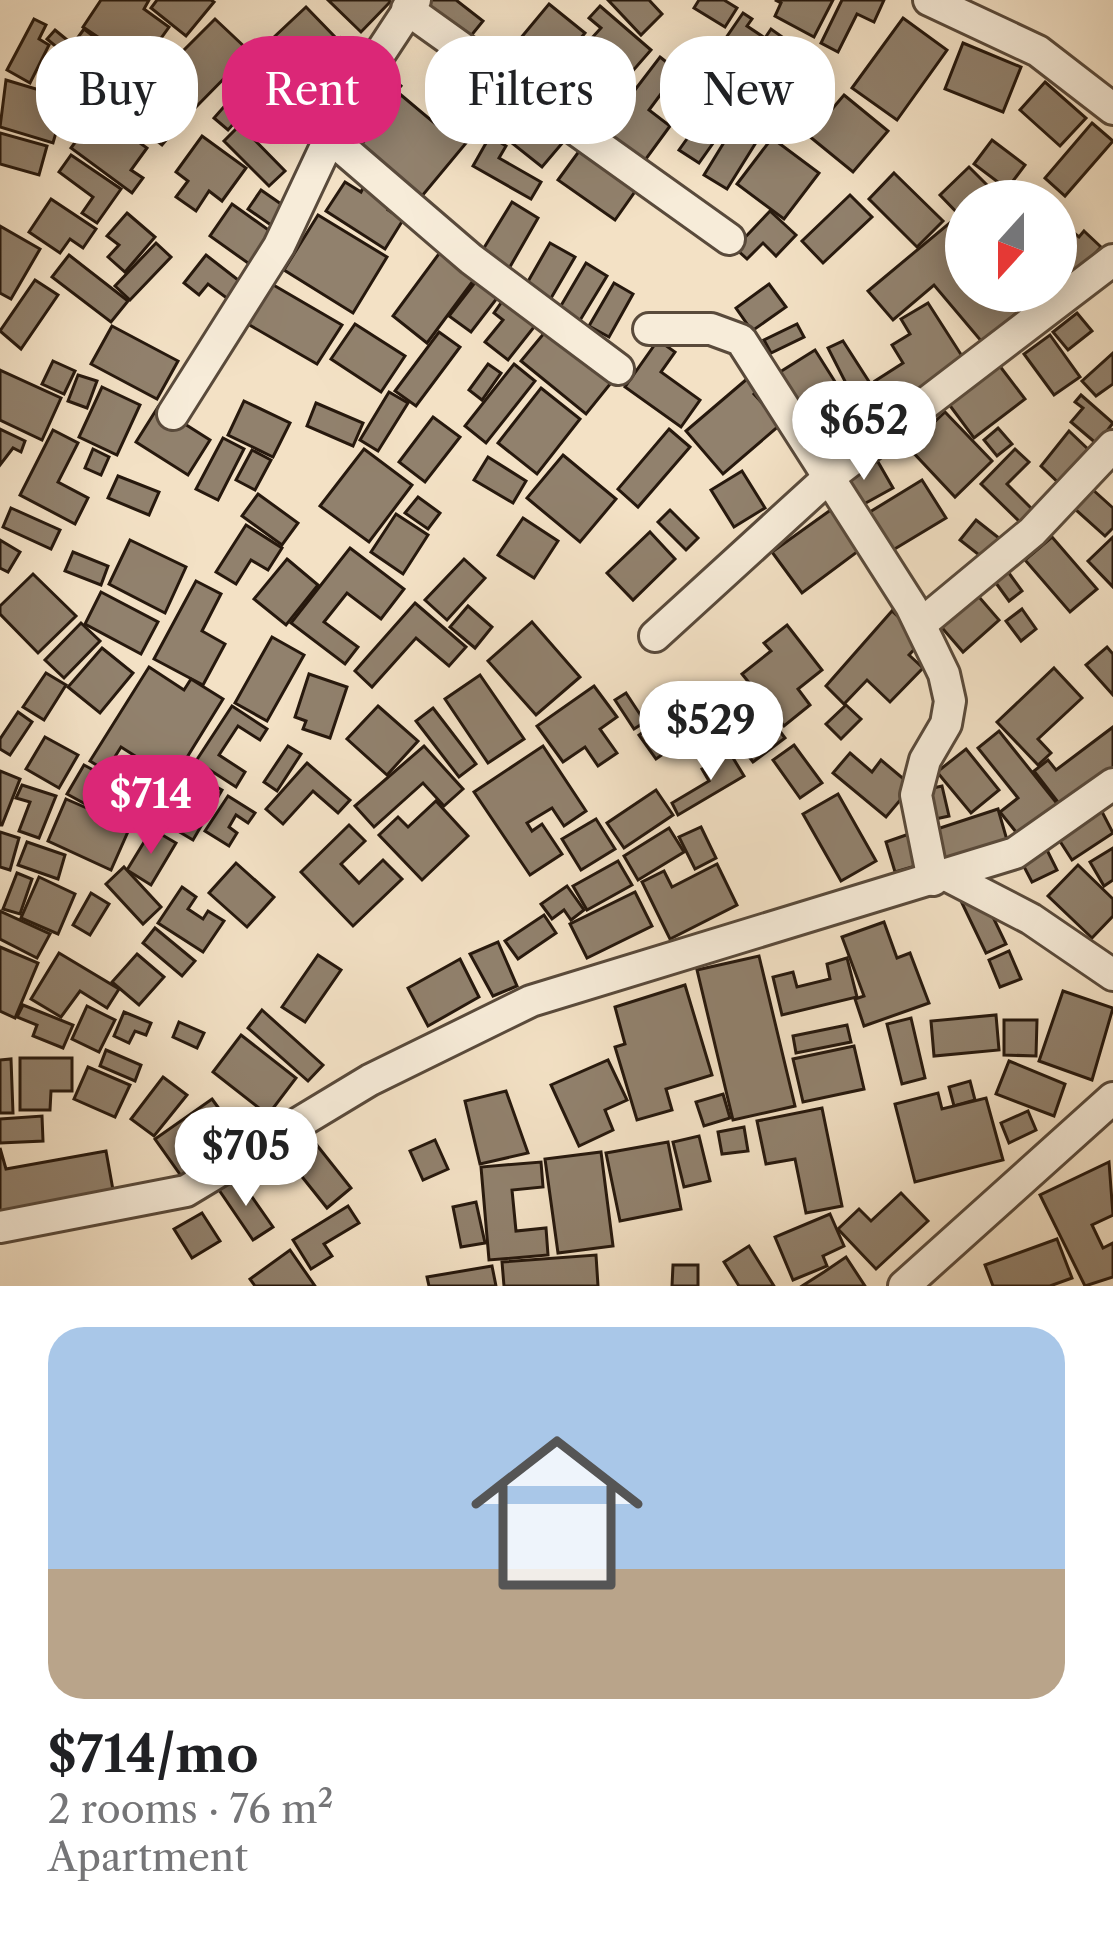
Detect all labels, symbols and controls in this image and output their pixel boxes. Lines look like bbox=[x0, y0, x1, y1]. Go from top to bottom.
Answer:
chip: Buy bbox=[36, 36, 198, 144]
chip: Rent bbox=[222, 36, 401, 144]
chip: Filters bbox=[425, 36, 636, 144]
chip: New bbox=[660, 36, 835, 144]
north arrow bbox=[945, 180, 1077, 312]
map controls bbox=[945, 180, 1077, 312]
pin: $652 bbox=[793, 381, 935, 483]
text: $652 bbox=[819, 396, 909, 444]
pin: $529 bbox=[640, 681, 782, 783]
text: $529 bbox=[666, 696, 756, 744]
pin: $714 bbox=[80, 755, 222, 857]
text: $714 bbox=[110, 770, 192, 818]
pin: $705 bbox=[175, 1107, 317, 1209]
text: $705 bbox=[202, 1122, 290, 1170]
icon: home bbox=[449, 1405, 665, 1621]
text: $714/mo bbox=[48, 1723, 259, 1785]
text: 2 rooms · 76 m² bbox=[48, 1785, 334, 1833]
text: Apartment bbox=[48, 1833, 248, 1881]

